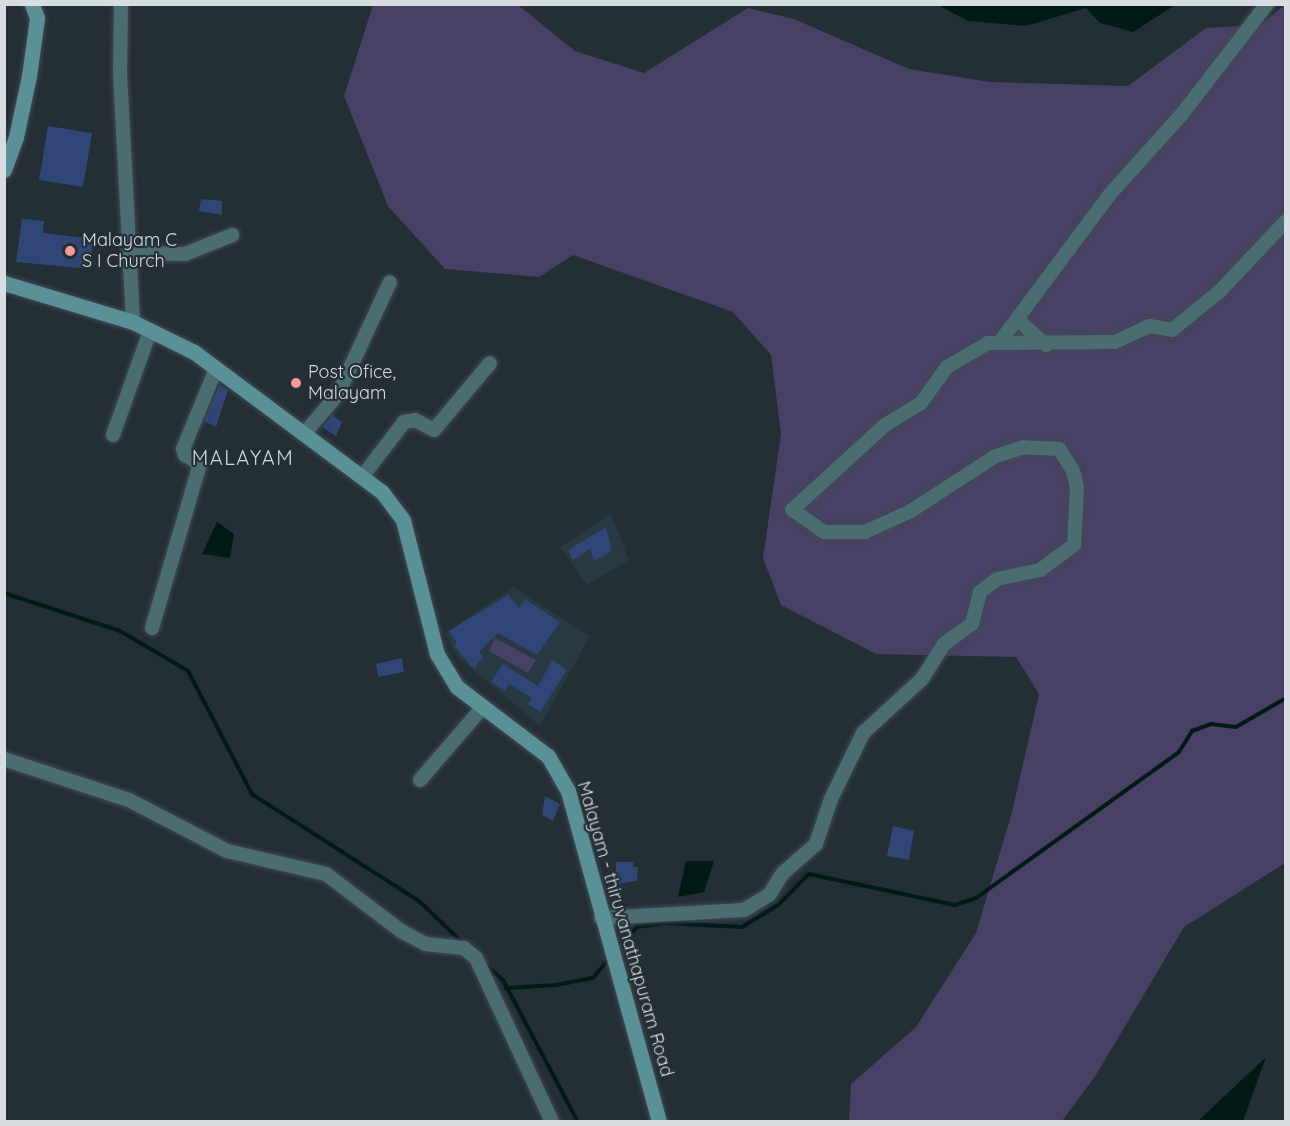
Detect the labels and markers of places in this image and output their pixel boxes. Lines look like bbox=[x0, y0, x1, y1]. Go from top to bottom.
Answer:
place label: Malayam C S I Church bbox=[82, 230, 177, 272]
marker: Malayam C S I Church bbox=[63, 244, 77, 258]
place label: Post Ofice, Malayam bbox=[308, 362, 396, 404]
marker: Post Ofice, Malayam bbox=[289, 376, 303, 390]

